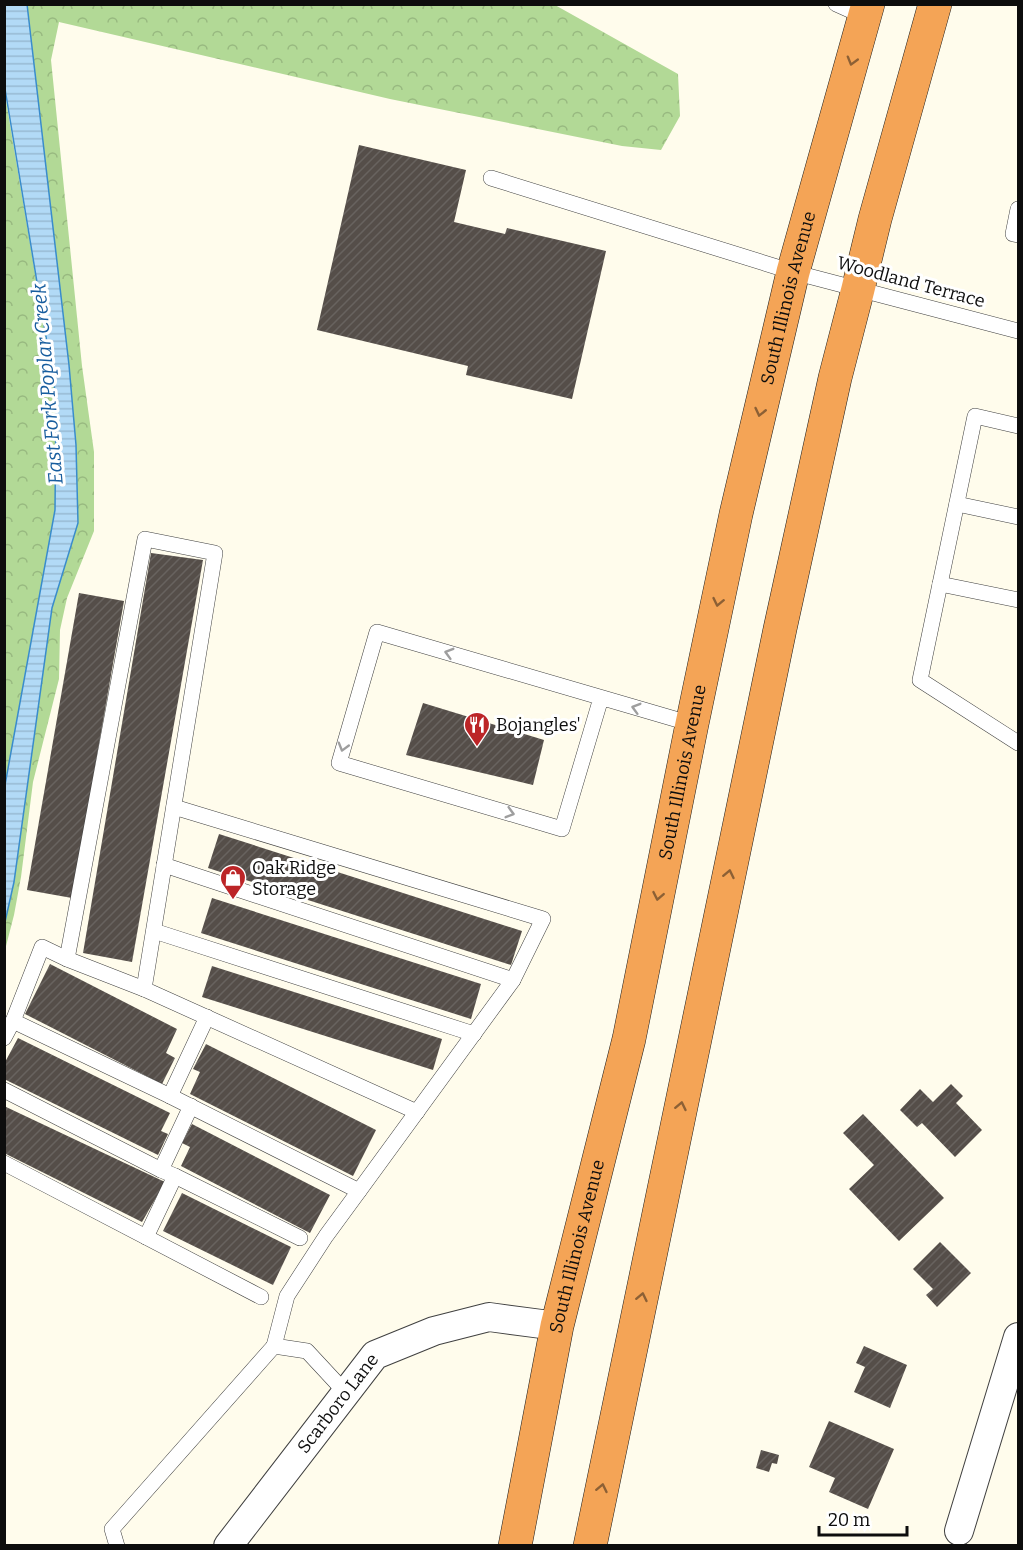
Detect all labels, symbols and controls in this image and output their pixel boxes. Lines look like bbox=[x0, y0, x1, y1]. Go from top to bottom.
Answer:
one-way arrow bbox=[847, 56, 860, 66]
street label: South Illinois Avenue bbox=[756, 209, 821, 387]
street label: Woodland Terrace bbox=[835, 252, 987, 312]
water label: East Fork Poplar Creek bbox=[26, 282, 68, 485]
one-way arrow bbox=[754, 406, 767, 416]
one-way arrow bbox=[712, 597, 725, 607]
one-way arrow bbox=[444, 648, 455, 660]
street label: South Illinois Avenue bbox=[654, 683, 711, 862]
one-way arrow bbox=[631, 703, 642, 715]
restaurant icon: Bojangles' bbox=[462, 710, 492, 748]
place label: Bojangles' bbox=[496, 714, 581, 736]
one-way arrow bbox=[338, 741, 350, 752]
one-way arrow bbox=[504, 806, 515, 818]
place label: Oak Ridge Storage bbox=[252, 857, 336, 900]
shop icon: Oak Ridge Storage bbox=[218, 863, 248, 901]
one-way arrow bbox=[722, 869, 735, 879]
one-way arrow bbox=[652, 891, 665, 901]
one-way arrow bbox=[674, 1102, 687, 1112]
street label: South Illinois Avenue bbox=[545, 1157, 609, 1335]
one-way arrow bbox=[634, 1293, 647, 1303]
street label: Scarboro Lane bbox=[292, 1349, 383, 1458]
one-way arrow bbox=[595, 1483, 608, 1493]
scale bar bbox=[819, 1499, 908, 1537]
text: 20 m bbox=[828, 1509, 870, 1531]

